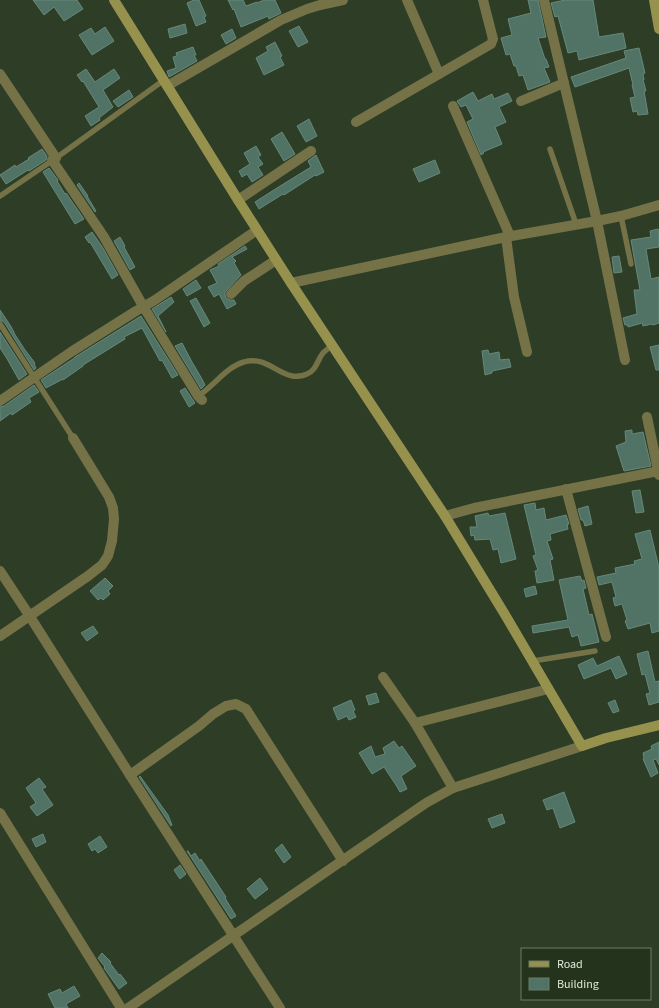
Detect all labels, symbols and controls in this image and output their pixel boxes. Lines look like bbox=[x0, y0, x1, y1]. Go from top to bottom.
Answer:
legend bbox=[521, 948, 651, 1000]
text: Road bbox=[557, 956, 583, 973]
text: Building bbox=[557, 976, 599, 993]

